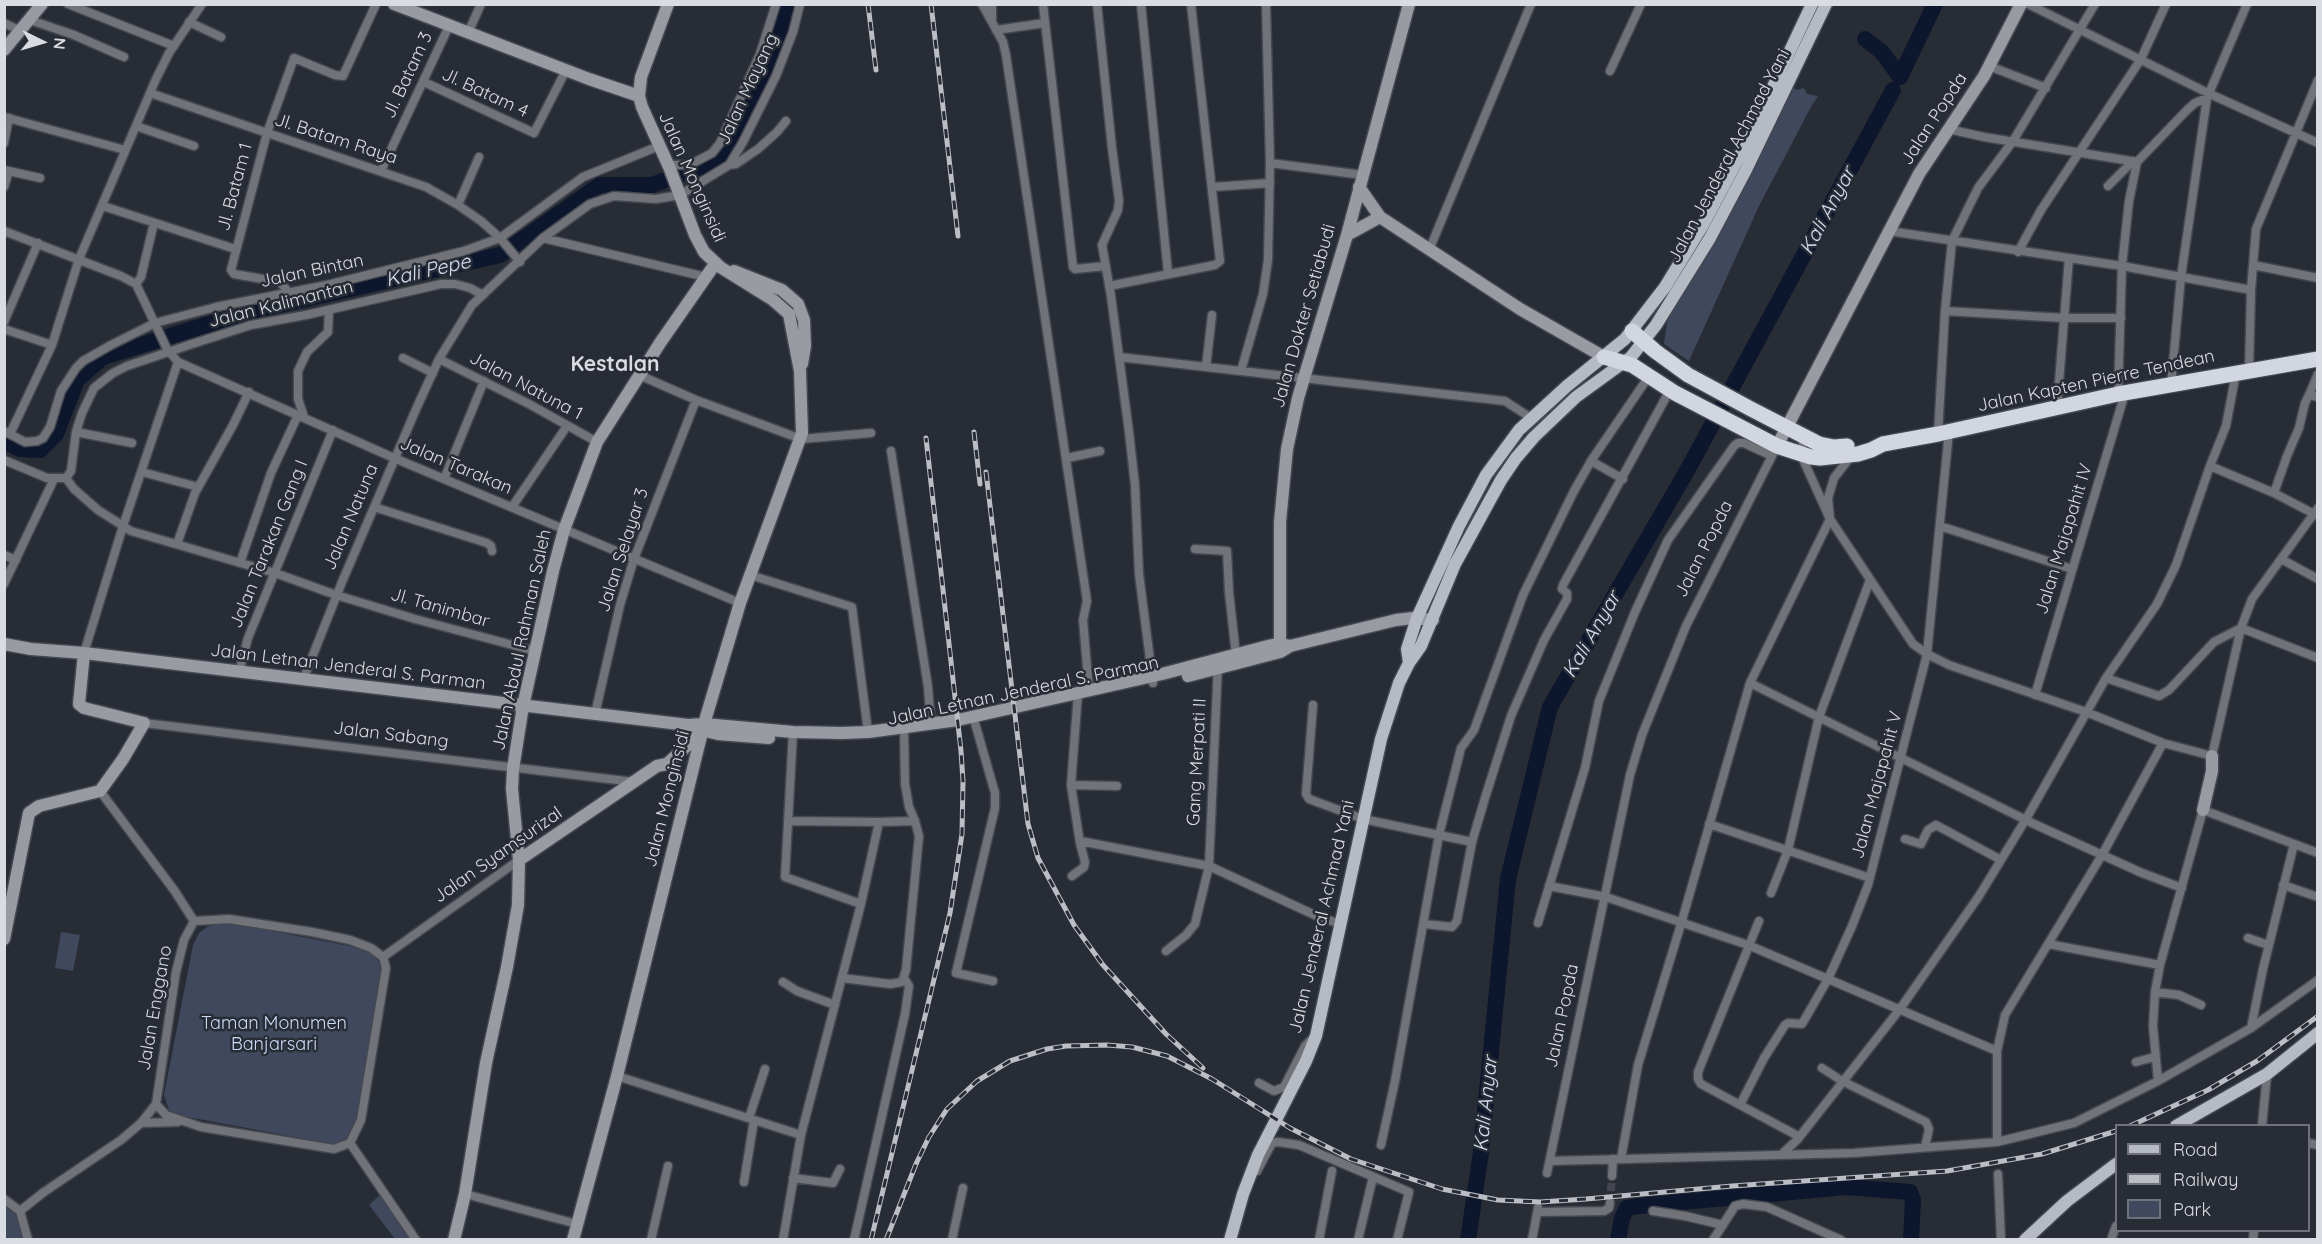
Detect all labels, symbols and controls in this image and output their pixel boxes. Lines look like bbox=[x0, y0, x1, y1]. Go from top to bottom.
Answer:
north arrow bbox=[12, 12, 72, 72]
street label: Jl. Batam 3 bbox=[379, 28, 437, 122]
street label: Jalan Mayang bbox=[713, 30, 783, 148]
text: N bbox=[49, 37, 70, 50]
street label: Jalan Jenderal Achmad Yani bbox=[1663, 45, 1795, 267]
street label: Jl. Batam 4 bbox=[438, 64, 532, 122]
street label: Jalan Popda bbox=[1896, 69, 1972, 169]
street label: Jl. Batam Raya bbox=[272, 109, 400, 169]
street label: Jalan Monginsidi bbox=[654, 109, 730, 245]
street label: Jl. Batam 1 bbox=[213, 141, 257, 233]
water label: Kali Anyar bbox=[1795, 163, 1861, 259]
street label: Jalan Dokter Setiabudi bbox=[1267, 222, 1341, 410]
street label: Jalan Bintan bbox=[258, 250, 366, 292]
water label: Kali Pepe bbox=[383, 250, 473, 292]
street label: Jalan Kalimantan bbox=[207, 276, 355, 332]
street label: Jalan Kapten Pierre Tendean bbox=[1975, 345, 2217, 417]
street label: Jalan Natuna 1 bbox=[466, 347, 586, 425]
district label: Kestalan bbox=[571, 352, 659, 378]
street label: Jalan Tarakan bbox=[397, 433, 515, 499]
street label: Jalan Tarakan Gang I bbox=[225, 457, 313, 631]
street label: Jalan Natuna bbox=[319, 461, 383, 573]
street label: Jalan Majapahit IV bbox=[2031, 461, 2097, 617]
street label: Jalan Selayar 3 bbox=[593, 485, 653, 615]
street label: Jalan Popda bbox=[1670, 497, 1738, 601]
street label: Jalan Abdul Rahman Saleh bbox=[488, 527, 556, 753]
street label: Jl. Tanimbar bbox=[388, 584, 492, 632]
water label: Kali Anyar bbox=[1558, 588, 1626, 682]
street label: Jalan Letnan Jenderal S. Parman bbox=[209, 639, 487, 695]
street label: Jalan Letnan Jenderal S. Parman bbox=[885, 652, 1161, 730]
street label: Gang Merpati II bbox=[1183, 698, 1211, 826]
street label: Jalan Majapahit V bbox=[1847, 709, 1907, 861]
street label: Jalan Sabang bbox=[332, 717, 450, 753]
street label: Jalan Monginsidi bbox=[640, 728, 694, 870]
street label: Jalan Jenderal Achmad Yani bbox=[1285, 798, 1359, 1036]
street label: Jalan Syamsurizal bbox=[429, 802, 567, 908]
street label: Jalan Enggano bbox=[133, 944, 177, 1072]
street label: Jalan Popda bbox=[1540, 962, 1584, 1070]
park label: Taman Monumen Banjarsari bbox=[201, 1013, 347, 1056]
water label: Kali Anyar bbox=[1469, 1055, 1503, 1153]
legend bbox=[2115, 1124, 2310, 1232]
text: Road bbox=[2173, 1138, 2218, 1161]
text: Railway bbox=[2173, 1168, 2239, 1191]
text: Park bbox=[2173, 1198, 2211, 1221]

